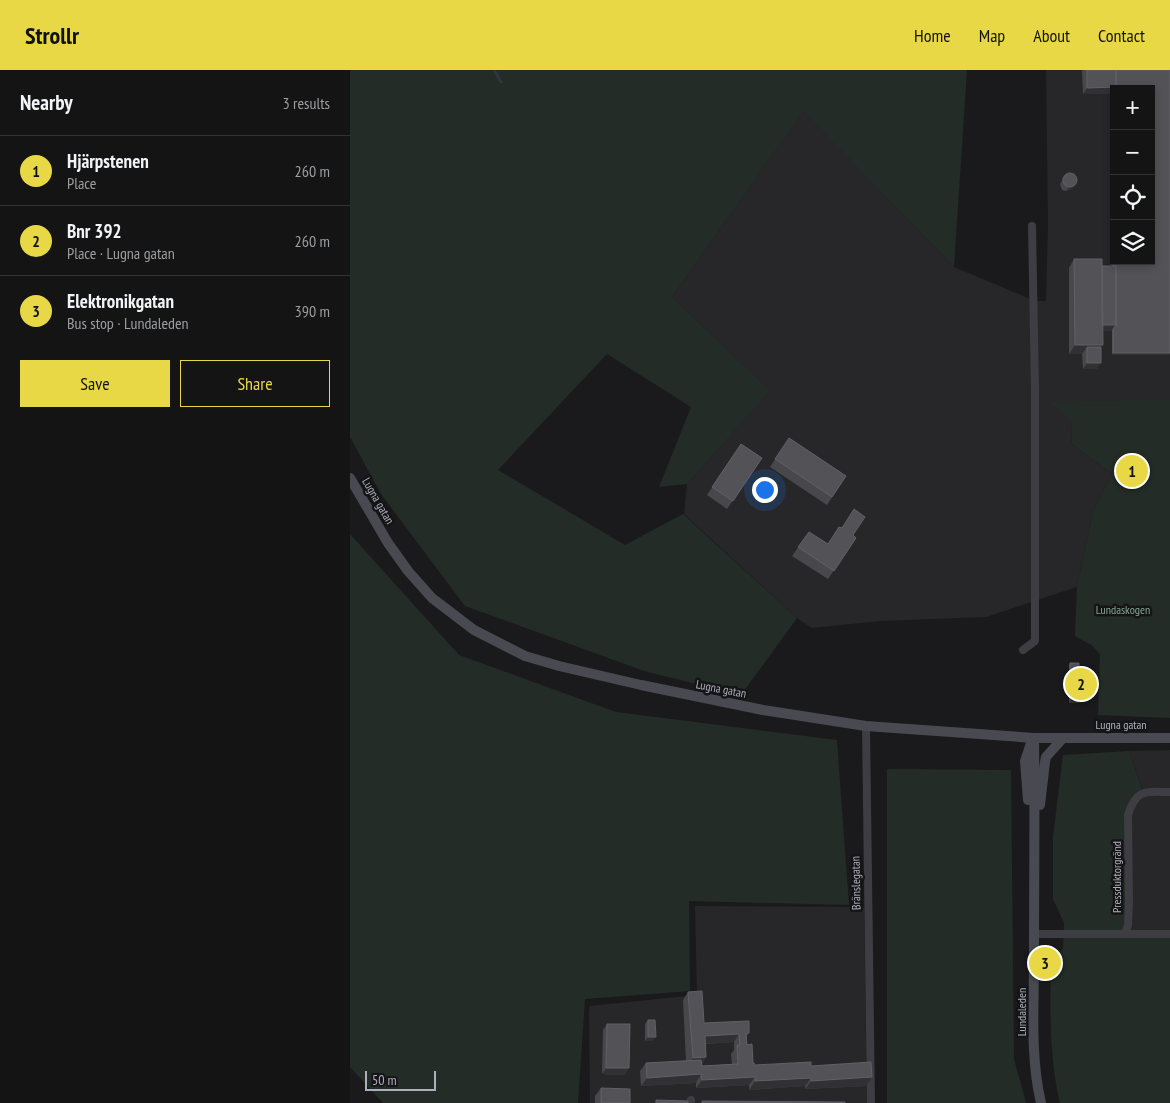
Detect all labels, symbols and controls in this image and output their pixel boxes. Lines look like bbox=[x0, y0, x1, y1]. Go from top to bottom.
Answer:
text: Strollr bbox=[25, 20, 79, 51]
text: Home bbox=[914, 24, 951, 47]
text: Map bbox=[979, 24, 1005, 47]
text: About bbox=[1033, 24, 1070, 47]
text: Contact bbox=[1098, 24, 1145, 47]
map controls bbox=[1110, 85, 1155, 265]
button: + bbox=[1110, 85, 1155, 130]
text: Nearby bbox=[20, 89, 73, 116]
text: 3 results bbox=[283, 93, 330, 113]
button: − bbox=[1110, 130, 1155, 175]
text: Hjärpstenen bbox=[67, 149, 149, 173]
text: 1 bbox=[32, 161, 40, 181]
text: 260 m bbox=[295, 161, 330, 181]
text: Place bbox=[67, 173, 96, 193]
button: locate bbox=[1110, 175, 1155, 220]
text: Bnr 392 bbox=[67, 219, 122, 243]
button: layers bbox=[1110, 220, 1155, 265]
text: 2 bbox=[32, 231, 40, 251]
text: 260 m bbox=[295, 231, 330, 251]
text: Place · Lugna gatan bbox=[67, 243, 175, 263]
text: Elektronikgatan bbox=[67, 289, 174, 313]
text: 3 bbox=[32, 301, 40, 321]
text: 390 m bbox=[295, 301, 330, 321]
text: Bus stop · Lundaleden bbox=[67, 313, 189, 333]
button: Save bbox=[20, 360, 170, 407]
button: Share bbox=[180, 360, 330, 407]
pin: 1 bbox=[1116, 452, 1148, 490]
street label: Lugna gatan bbox=[359, 475, 398, 527]
your location bbox=[752, 477, 778, 503]
park label: Lundaskogen bbox=[1096, 602, 1150, 617]
pin: 2 bbox=[1065, 665, 1097, 703]
street label: Lugna gatan bbox=[695, 676, 748, 701]
street label: Lugna gatan bbox=[1095, 717, 1147, 732]
street label: Pressduktorgränd bbox=[1109, 841, 1124, 913]
street label: Bränslegatan bbox=[848, 856, 863, 910]
pin: 3 bbox=[1029, 944, 1061, 982]
street label: Lundaleden bbox=[1014, 988, 1029, 1036]
scale bar bbox=[365, 1068, 436, 1091]
text: 50 m bbox=[372, 1071, 397, 1089]

